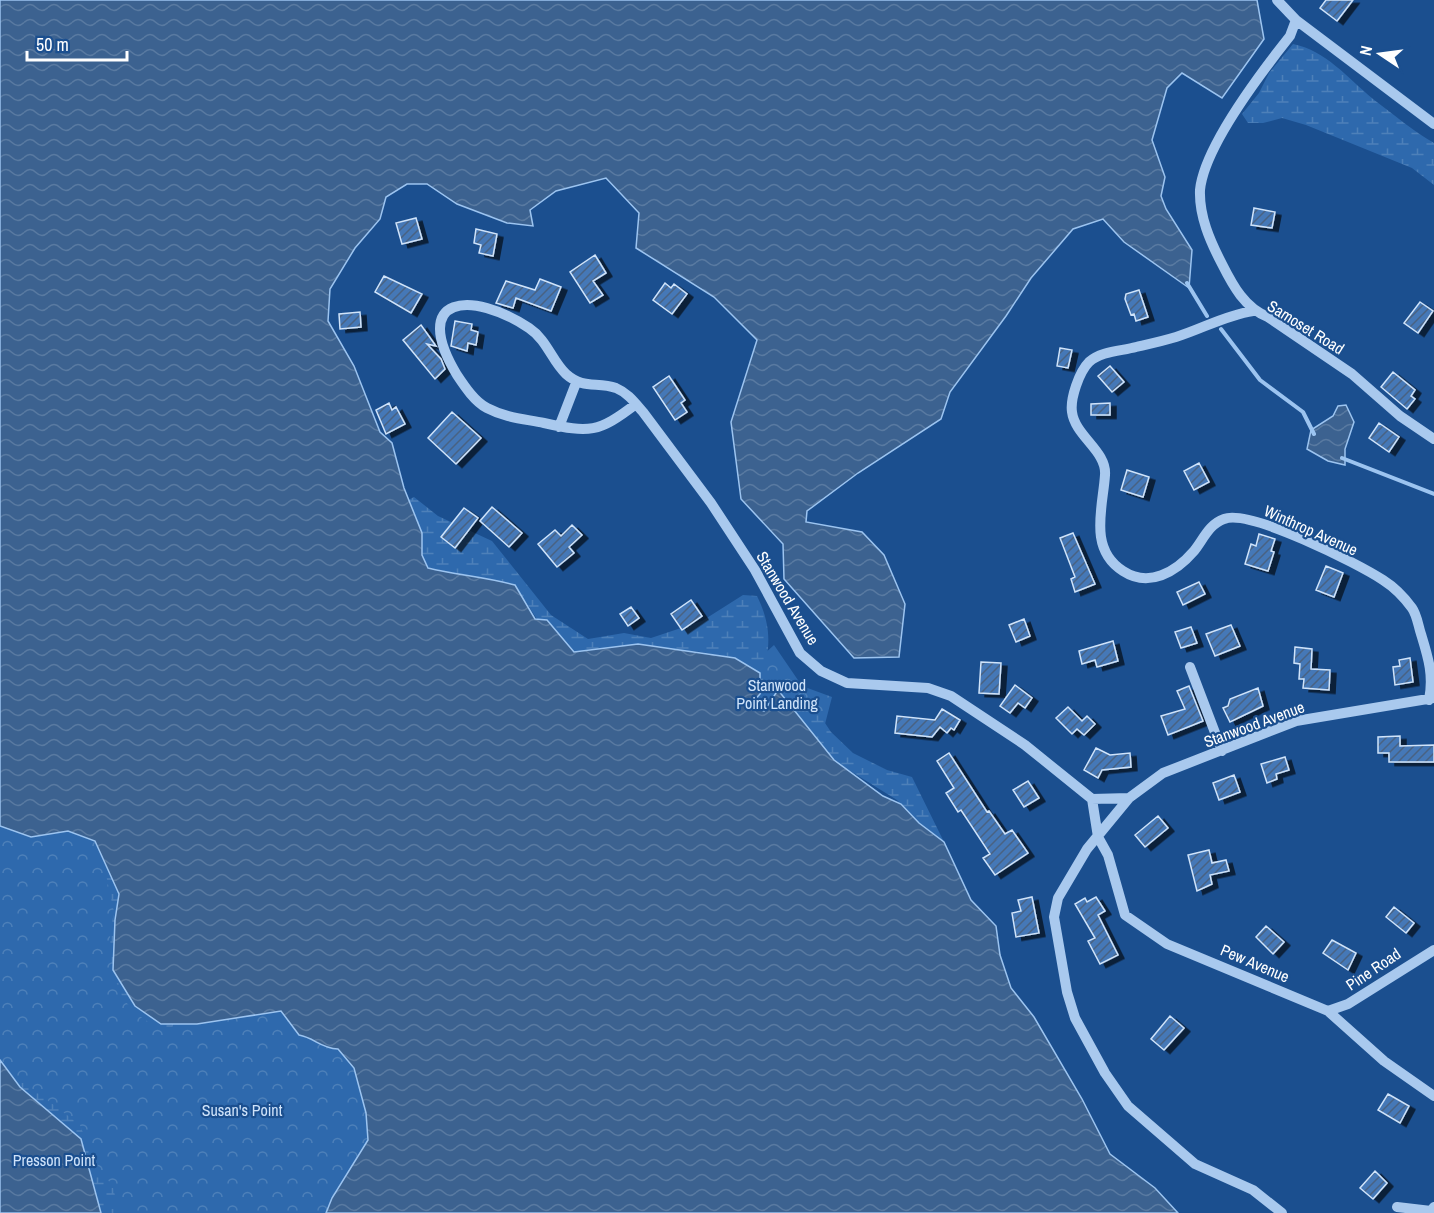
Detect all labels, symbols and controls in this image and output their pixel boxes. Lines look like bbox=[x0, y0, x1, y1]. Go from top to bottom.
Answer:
scale bar bbox=[27, 24, 128, 62]
north arrow bbox=[1350, 24, 1410, 84]
text: 50 m bbox=[36, 32, 69, 57]
text: N bbox=[1354, 44, 1377, 58]
street label: Samoset Road bbox=[1263, 295, 1349, 359]
street label: Winthrop Avenue bbox=[1261, 500, 1361, 560]
street label: Stanwood Avenue bbox=[751, 547, 825, 649]
park label: Stanwood Point Landing bbox=[736, 674, 819, 714]
street label: Stanwood Avenue bbox=[1201, 696, 1307, 752]
street label: Pew Avenue bbox=[1217, 939, 1293, 987]
street label: Pine Road bbox=[1341, 943, 1405, 995]
park label: Susan's Point bbox=[202, 1099, 283, 1121]
park label: Presson Point bbox=[13, 1149, 96, 1171]

